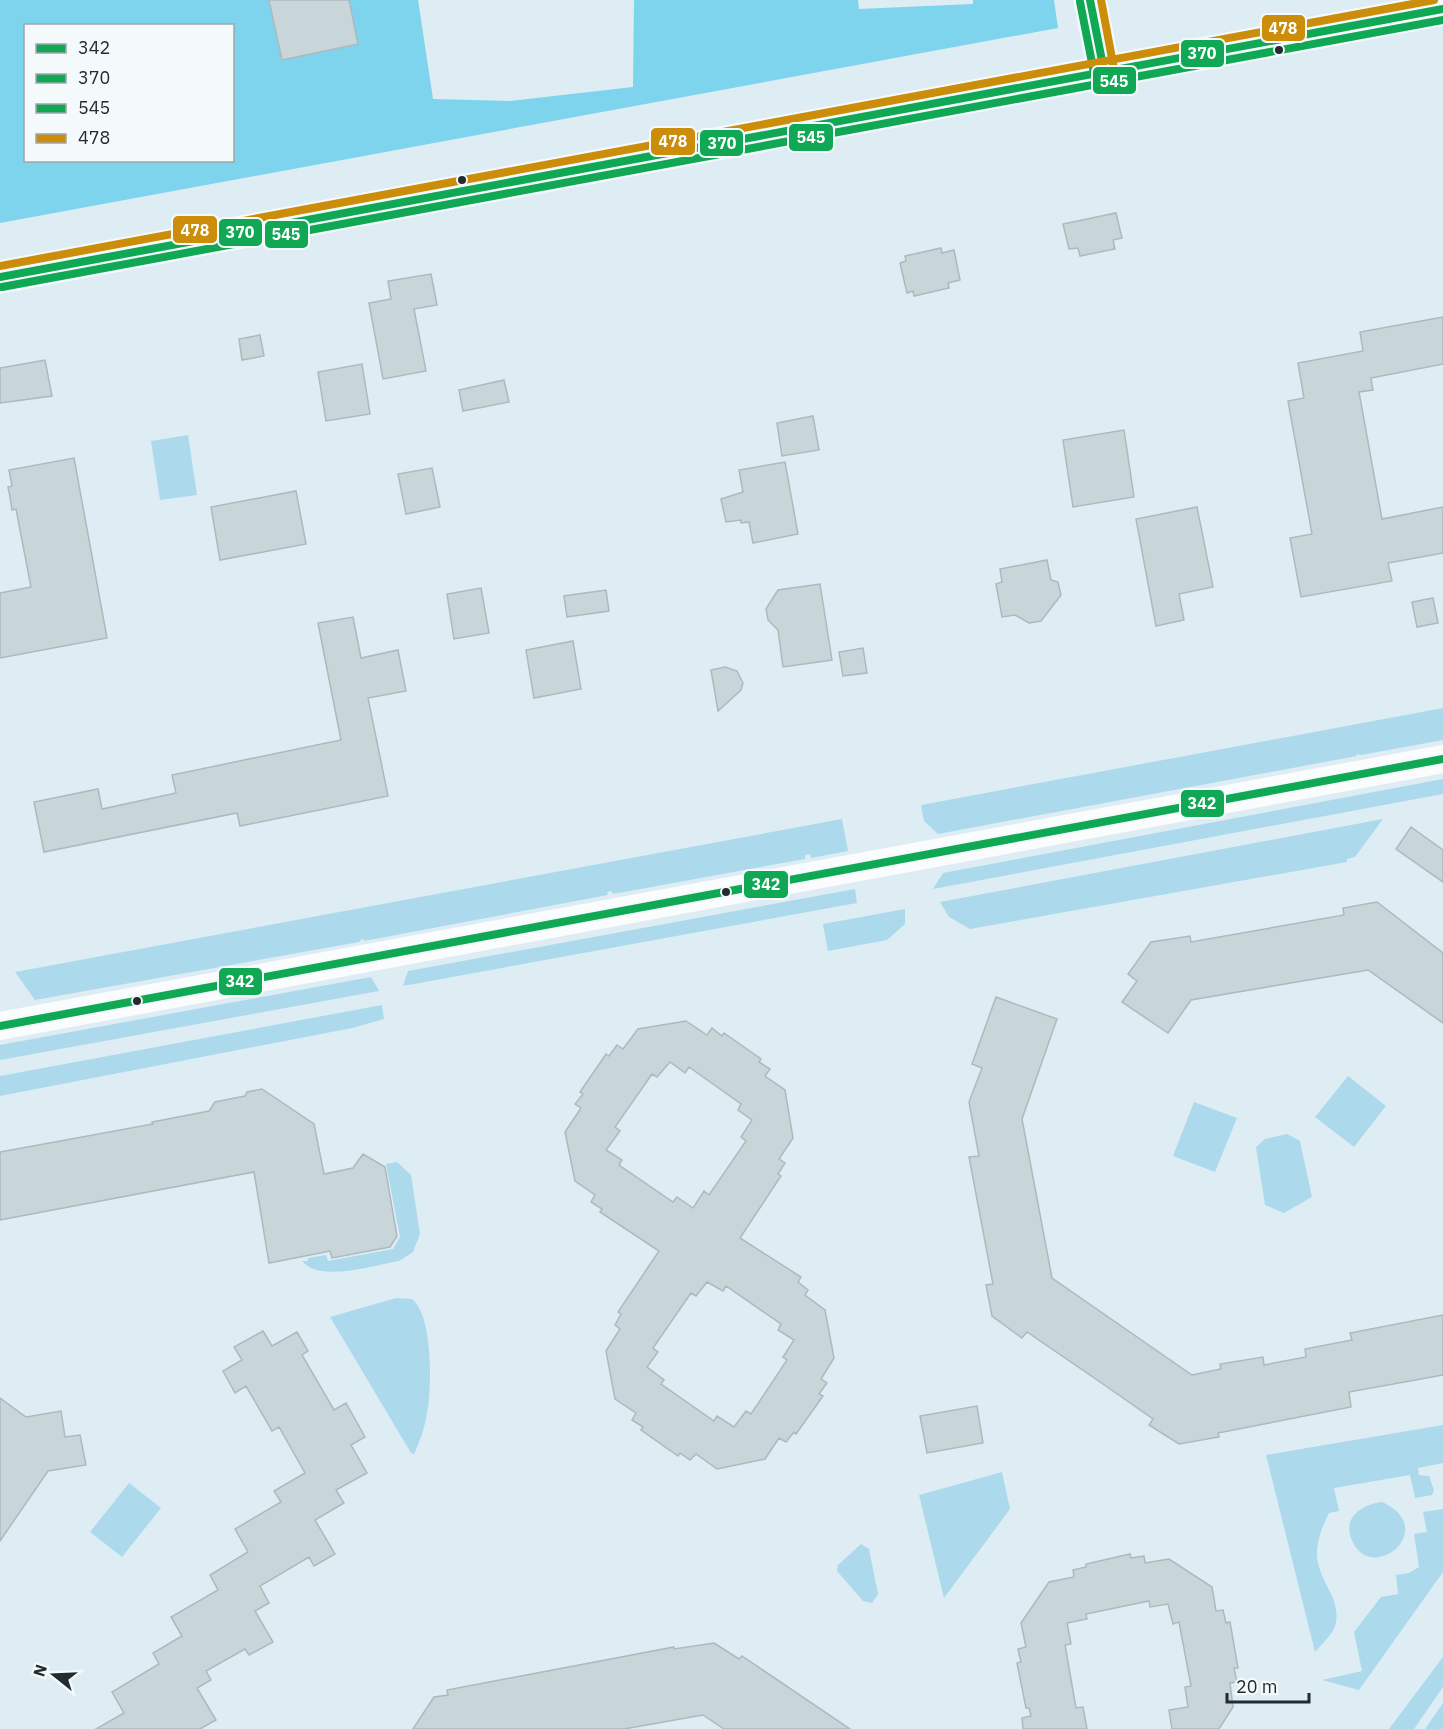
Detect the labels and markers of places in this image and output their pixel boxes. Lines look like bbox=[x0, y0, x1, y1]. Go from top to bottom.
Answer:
unlabelled marker bbox=[1273, 44, 1285, 56]
unlabelled marker bbox=[456, 174, 468, 186]
unlabelled marker bbox=[720, 886, 732, 898]
unlabelled marker bbox=[131, 995, 143, 1007]

